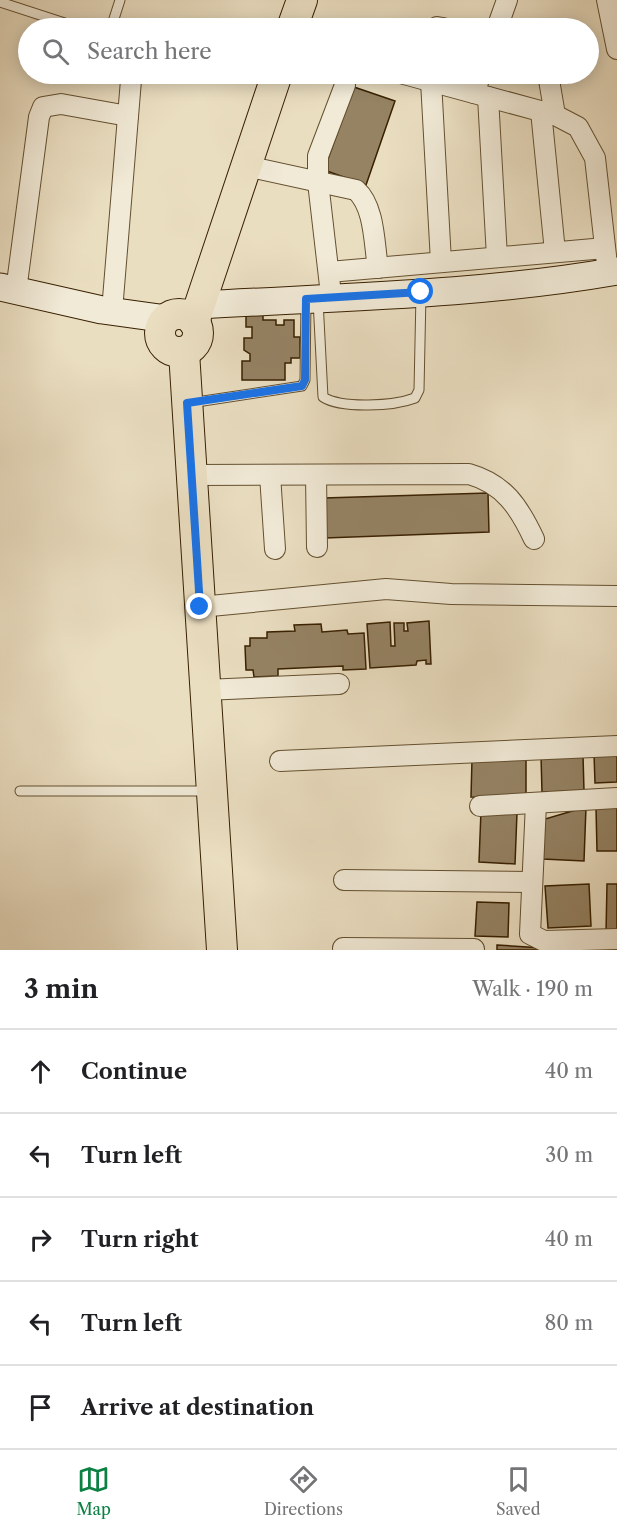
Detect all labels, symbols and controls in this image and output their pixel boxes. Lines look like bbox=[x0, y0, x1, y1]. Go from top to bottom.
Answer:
search box bbox=[18, 18, 599, 84]
icon: search bbox=[39, 35, 72, 68]
text: Search here bbox=[87, 38, 212, 65]
route start bbox=[407, 278, 433, 304]
route end bbox=[186, 593, 212, 619]
text: 3 min bbox=[24, 973, 98, 1005]
text: Walk · 190 m bbox=[472, 977, 593, 1001]
icon: ahead bbox=[24, 1055, 57, 1088]
text: Continue bbox=[81, 1058, 187, 1085]
text: 40 m bbox=[545, 1059, 593, 1083]
icon: left bbox=[24, 1139, 57, 1172]
text: Turn left bbox=[81, 1142, 182, 1169]
text: 30 m bbox=[545, 1143, 593, 1167]
icon: right bbox=[24, 1223, 57, 1256]
text: Turn right bbox=[81, 1226, 199, 1253]
text: 40 m bbox=[545, 1227, 593, 1251]
icon: left bbox=[24, 1307, 57, 1340]
text: Turn left bbox=[81, 1310, 182, 1337]
text: 80 m bbox=[545, 1311, 593, 1335]
icon: arrive bbox=[24, 1391, 57, 1424]
text: Arrive at destination bbox=[81, 1394, 314, 1421]
tab: Map bbox=[77, 1463, 111, 1519]
tab: Directions bbox=[264, 1463, 343, 1519]
tab: Saved bbox=[496, 1463, 540, 1519]

